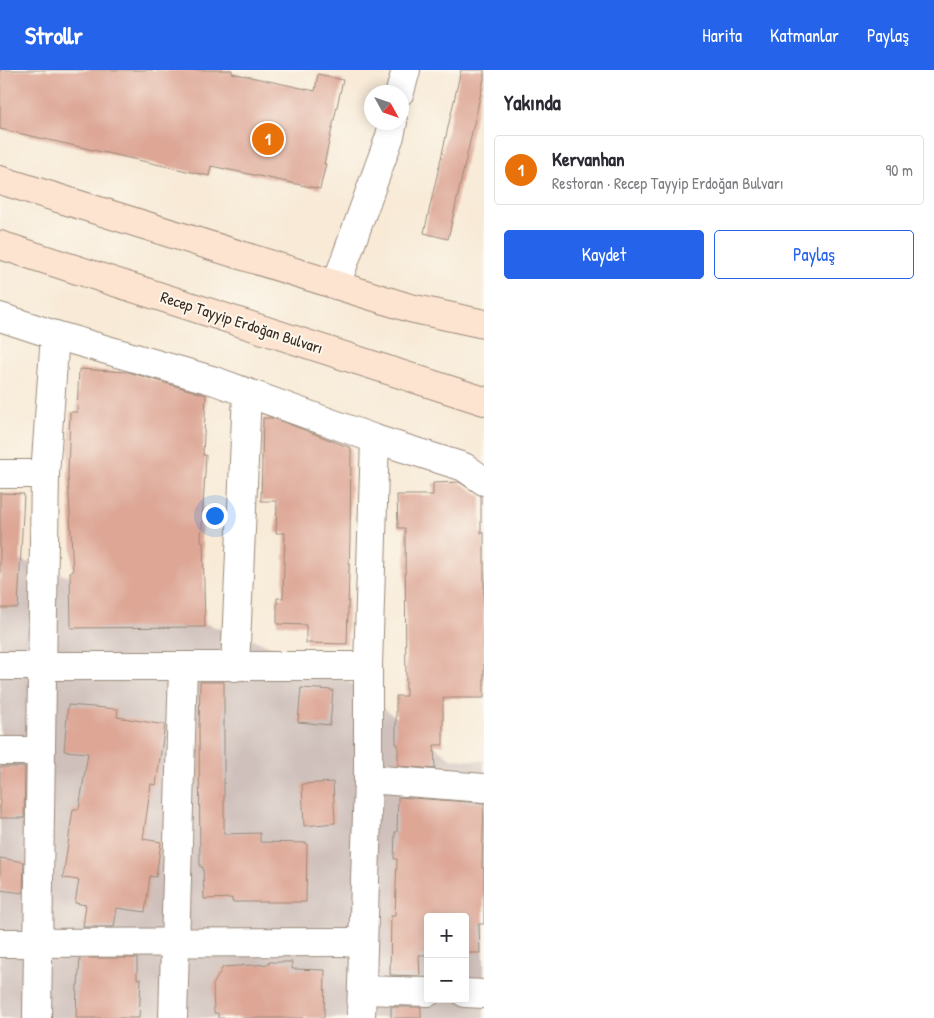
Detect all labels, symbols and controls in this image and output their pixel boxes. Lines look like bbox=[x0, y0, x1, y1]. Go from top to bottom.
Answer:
text: Strollr bbox=[25, 19, 83, 51]
text: Harita bbox=[702, 23, 742, 48]
text: Katmanlar bbox=[770, 23, 839, 48]
text: Paylaş bbox=[867, 23, 909, 48]
north arrow bbox=[364, 85, 409, 130]
text: Yakında bbox=[504, 88, 561, 117]
pin: 1 bbox=[252, 120, 284, 158]
text: Kervanhan bbox=[552, 146, 624, 172]
text: 1 bbox=[518, 159, 524, 181]
text: 90 m bbox=[885, 159, 913, 181]
text: Restoran · Recep Tayyip Erdoğan Bulvarı bbox=[552, 172, 784, 194]
button: Kaydet bbox=[504, 230, 704, 279]
button: Paylaş bbox=[714, 230, 914, 279]
street label: Recep Tayyip Erdoğan Bulvarı bbox=[158, 285, 326, 359]
your location bbox=[202, 503, 228, 529]
map controls bbox=[424, 913, 469, 1003]
button: + bbox=[424, 913, 469, 958]
button: − bbox=[424, 958, 469, 1003]

